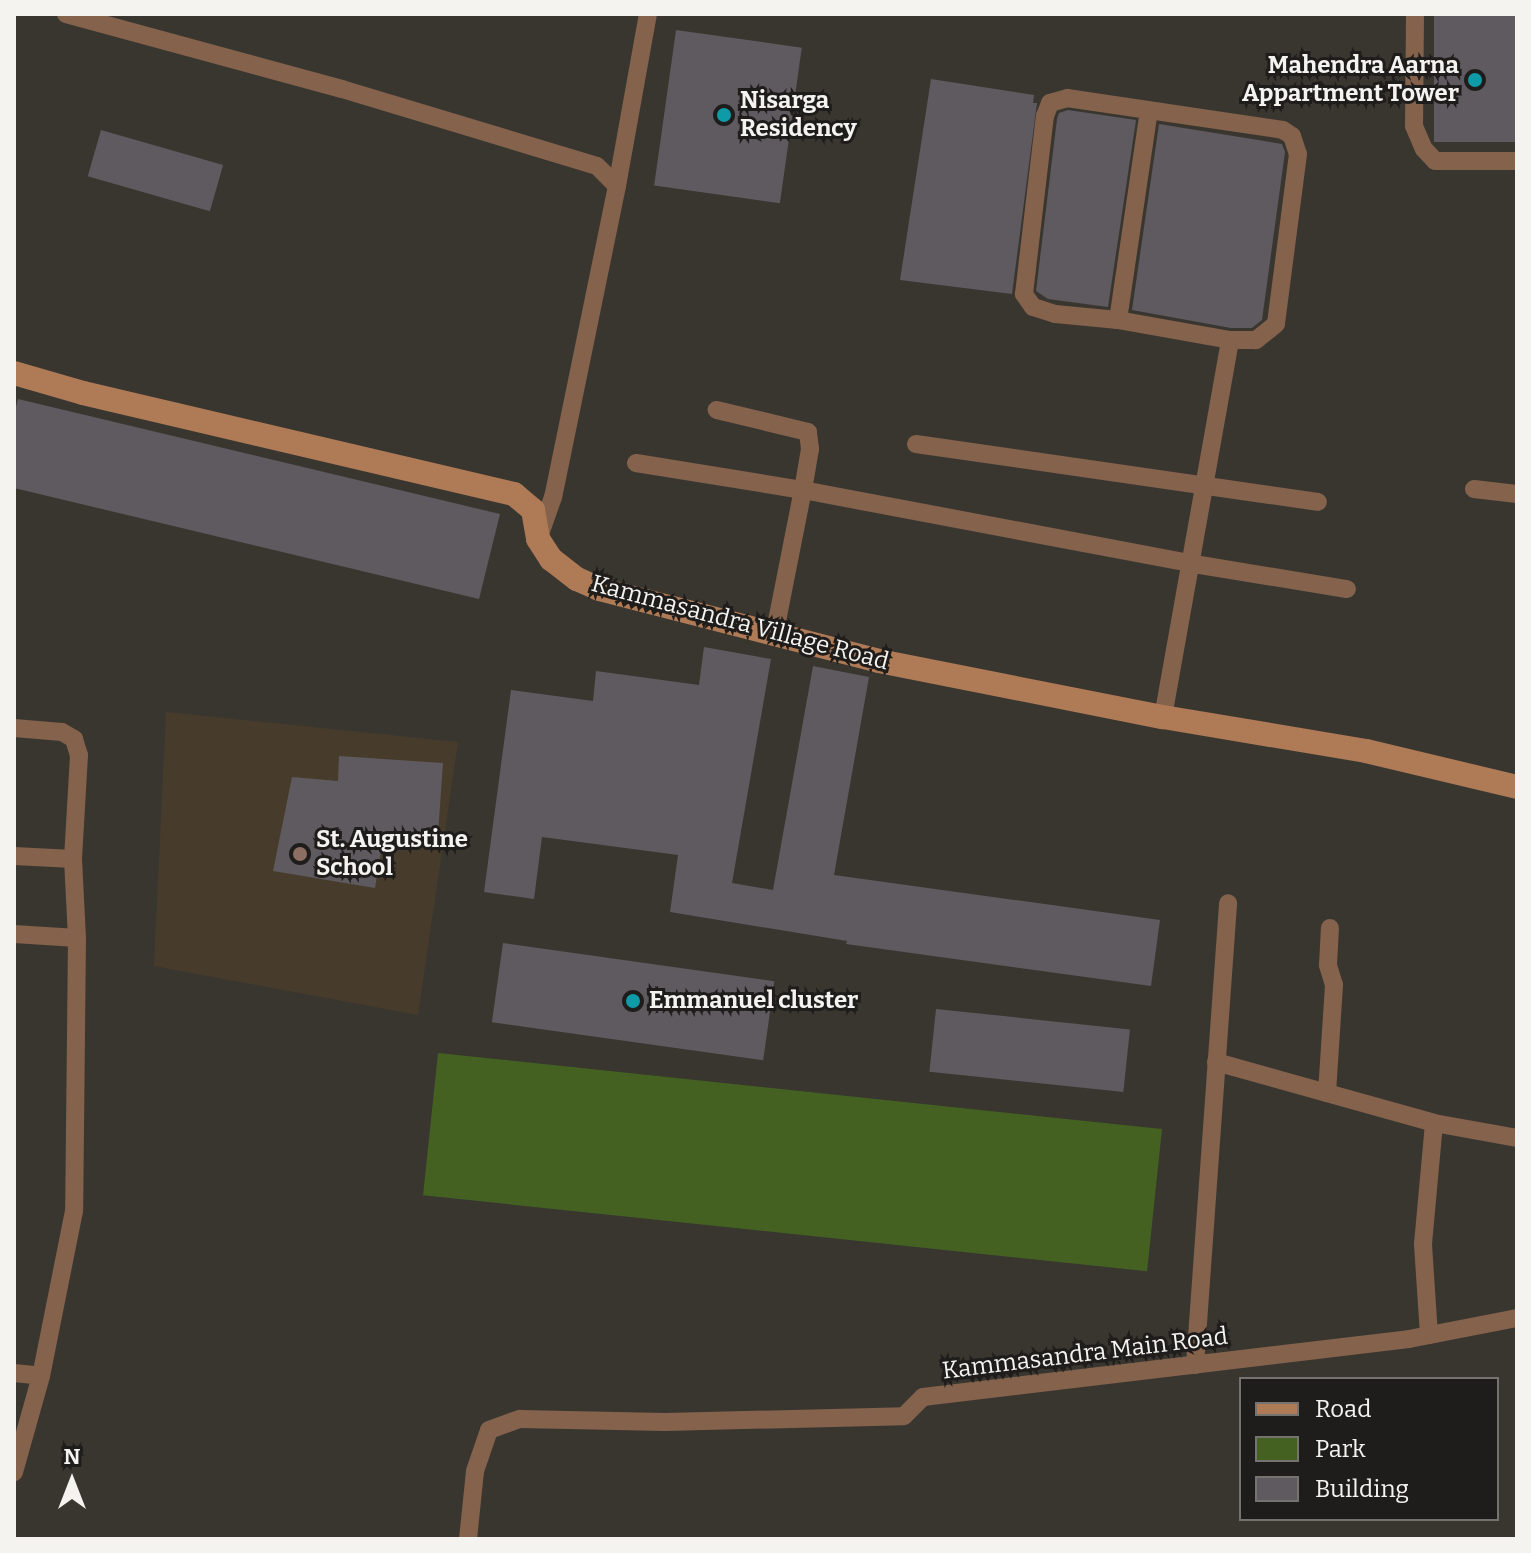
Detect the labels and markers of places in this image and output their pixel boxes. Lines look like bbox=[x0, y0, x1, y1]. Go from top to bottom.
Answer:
place label: Mahendra Aarna Appartment Tower bbox=[1242, 52, 1459, 108]
marker: Mahendra Aarna Appartment Tower bbox=[1466, 71, 1484, 89]
place label: Nisarga Residency bbox=[740, 87, 857, 143]
marker: Nisarga Residency bbox=[715, 106, 733, 124]
place label: St. Augustine School bbox=[316, 826, 468, 882]
marker: St. Augustine School bbox=[291, 845, 309, 863]
place label: Emmanuel cluster bbox=[649, 987, 858, 1015]
marker: Emmanuel cluster bbox=[624, 992, 642, 1010]

